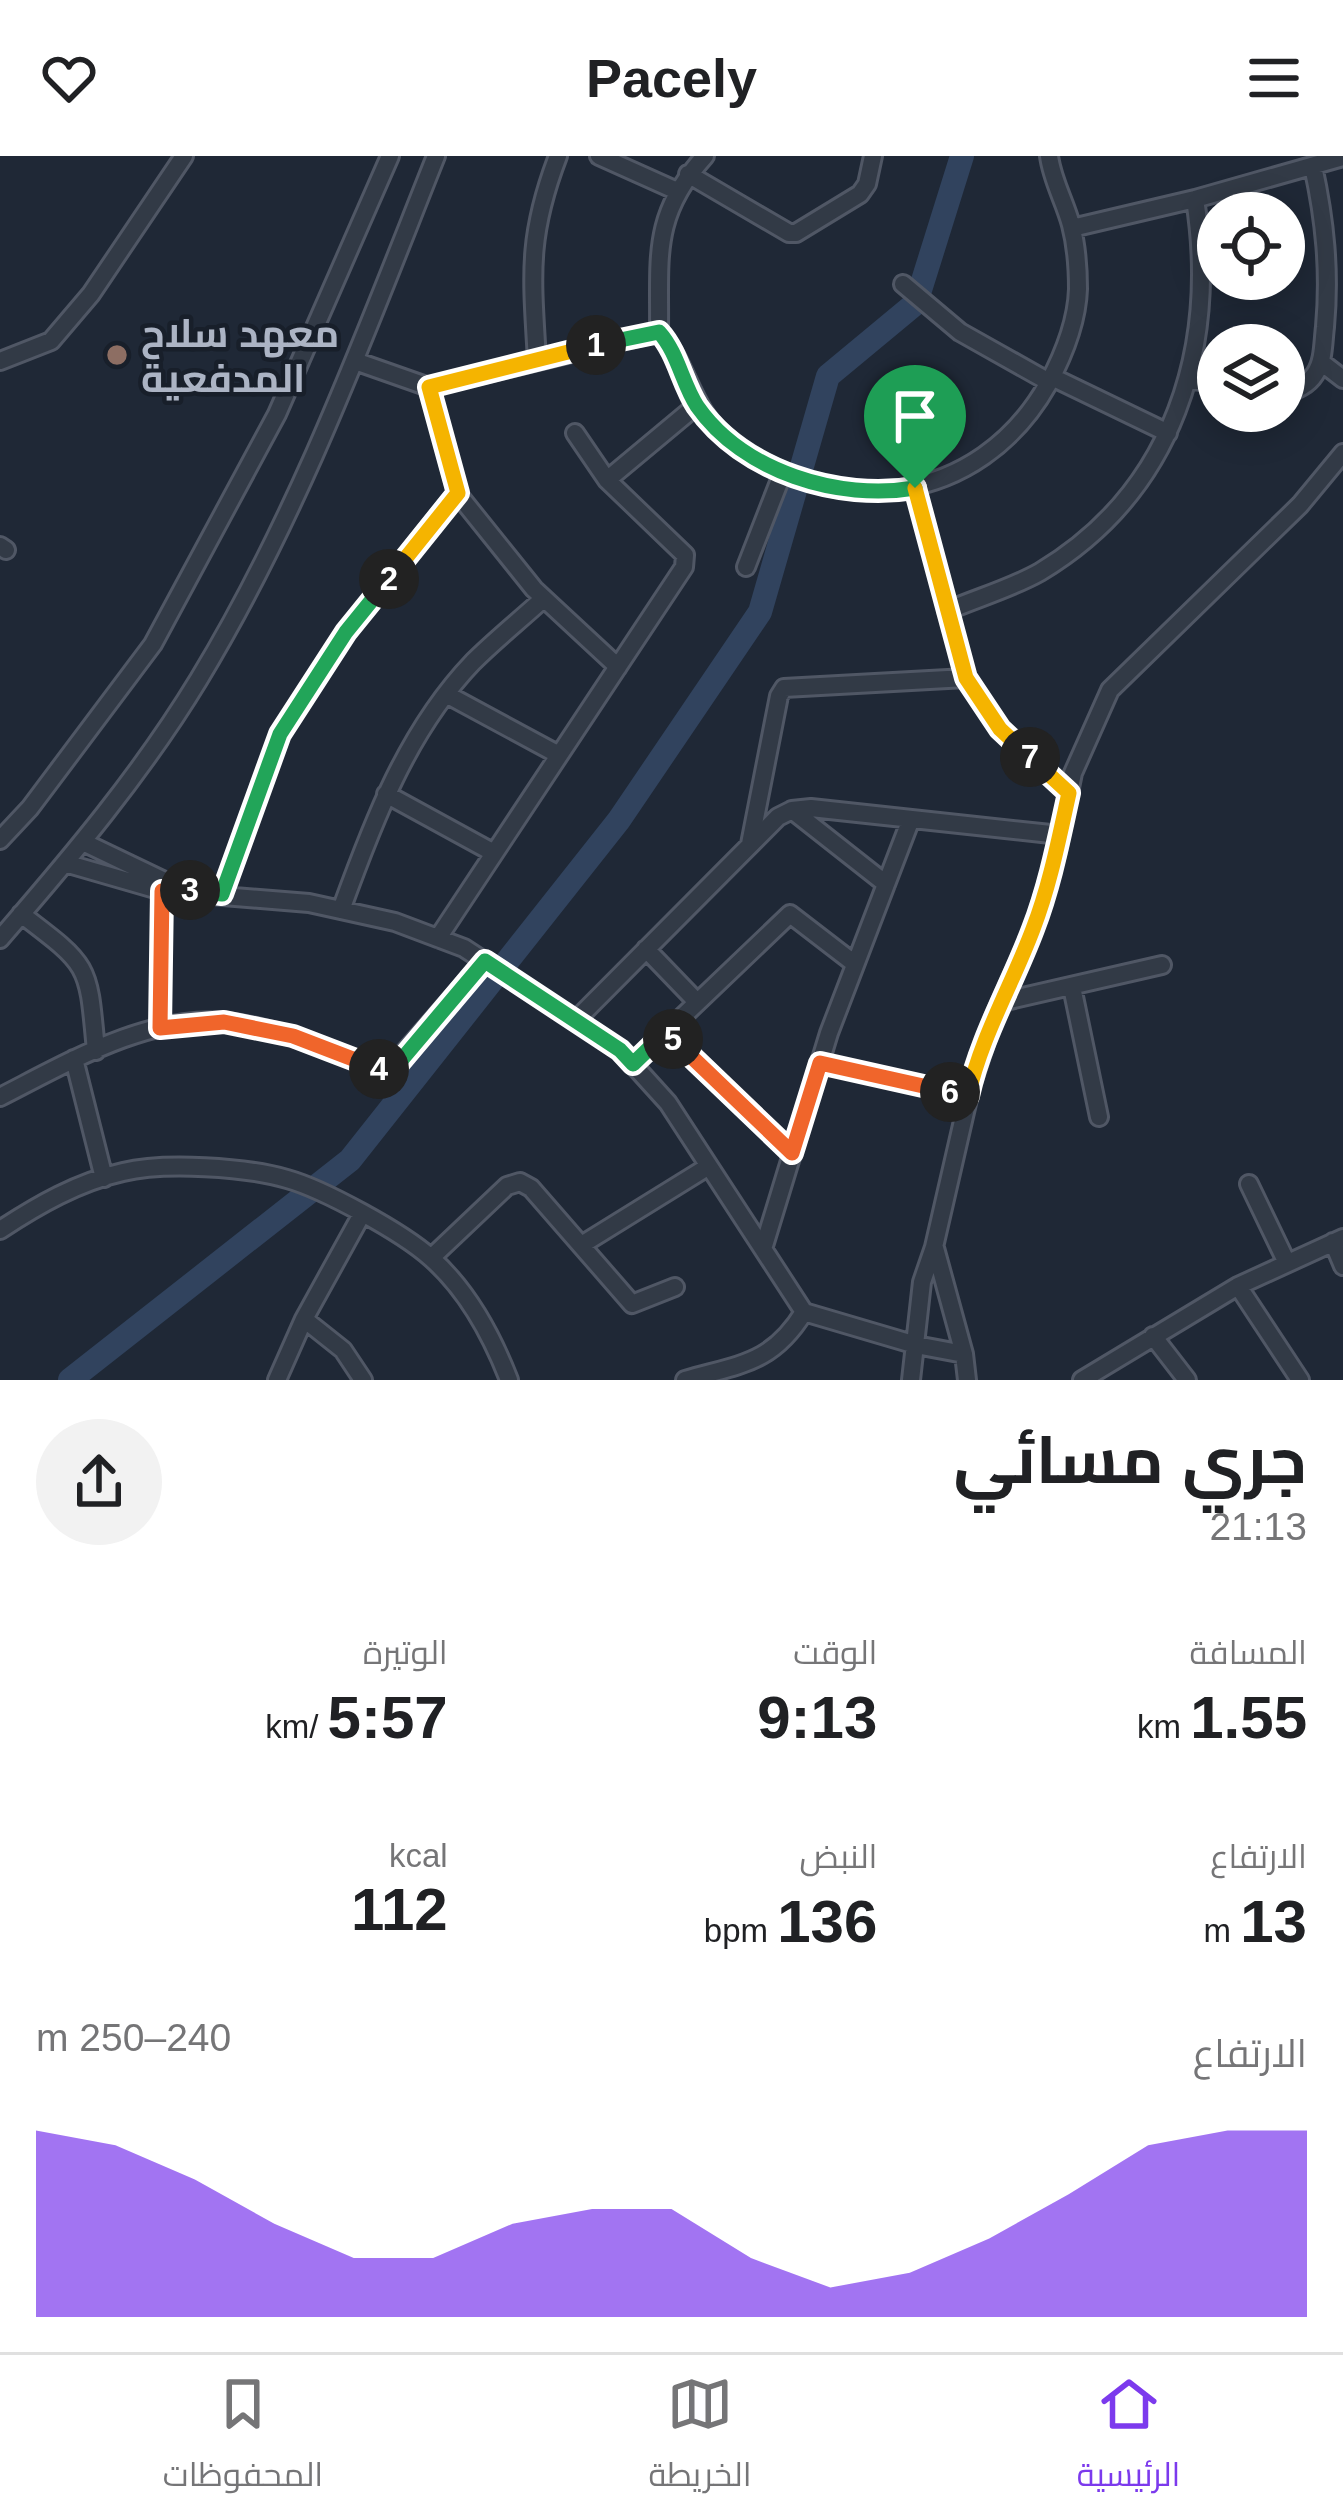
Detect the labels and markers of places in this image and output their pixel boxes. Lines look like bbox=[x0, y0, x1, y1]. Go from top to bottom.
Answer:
place label: معهد سلاح المدفعية bbox=[141, 312, 339, 401]
pin: 1 bbox=[566, 315, 626, 375]
marker: معهد سلاح المدفعية bbox=[104, 342, 130, 368]
pin bbox=[864, 365, 966, 488]
pin: 2 bbox=[359, 549, 419, 609]
pin: 7 bbox=[1000, 727, 1060, 787]
pin: 3 bbox=[160, 860, 220, 920]
pin: 5 bbox=[643, 1009, 703, 1069]
pin: 4 bbox=[349, 1039, 409, 1099]
pin: 6 bbox=[920, 1062, 980, 1122]

